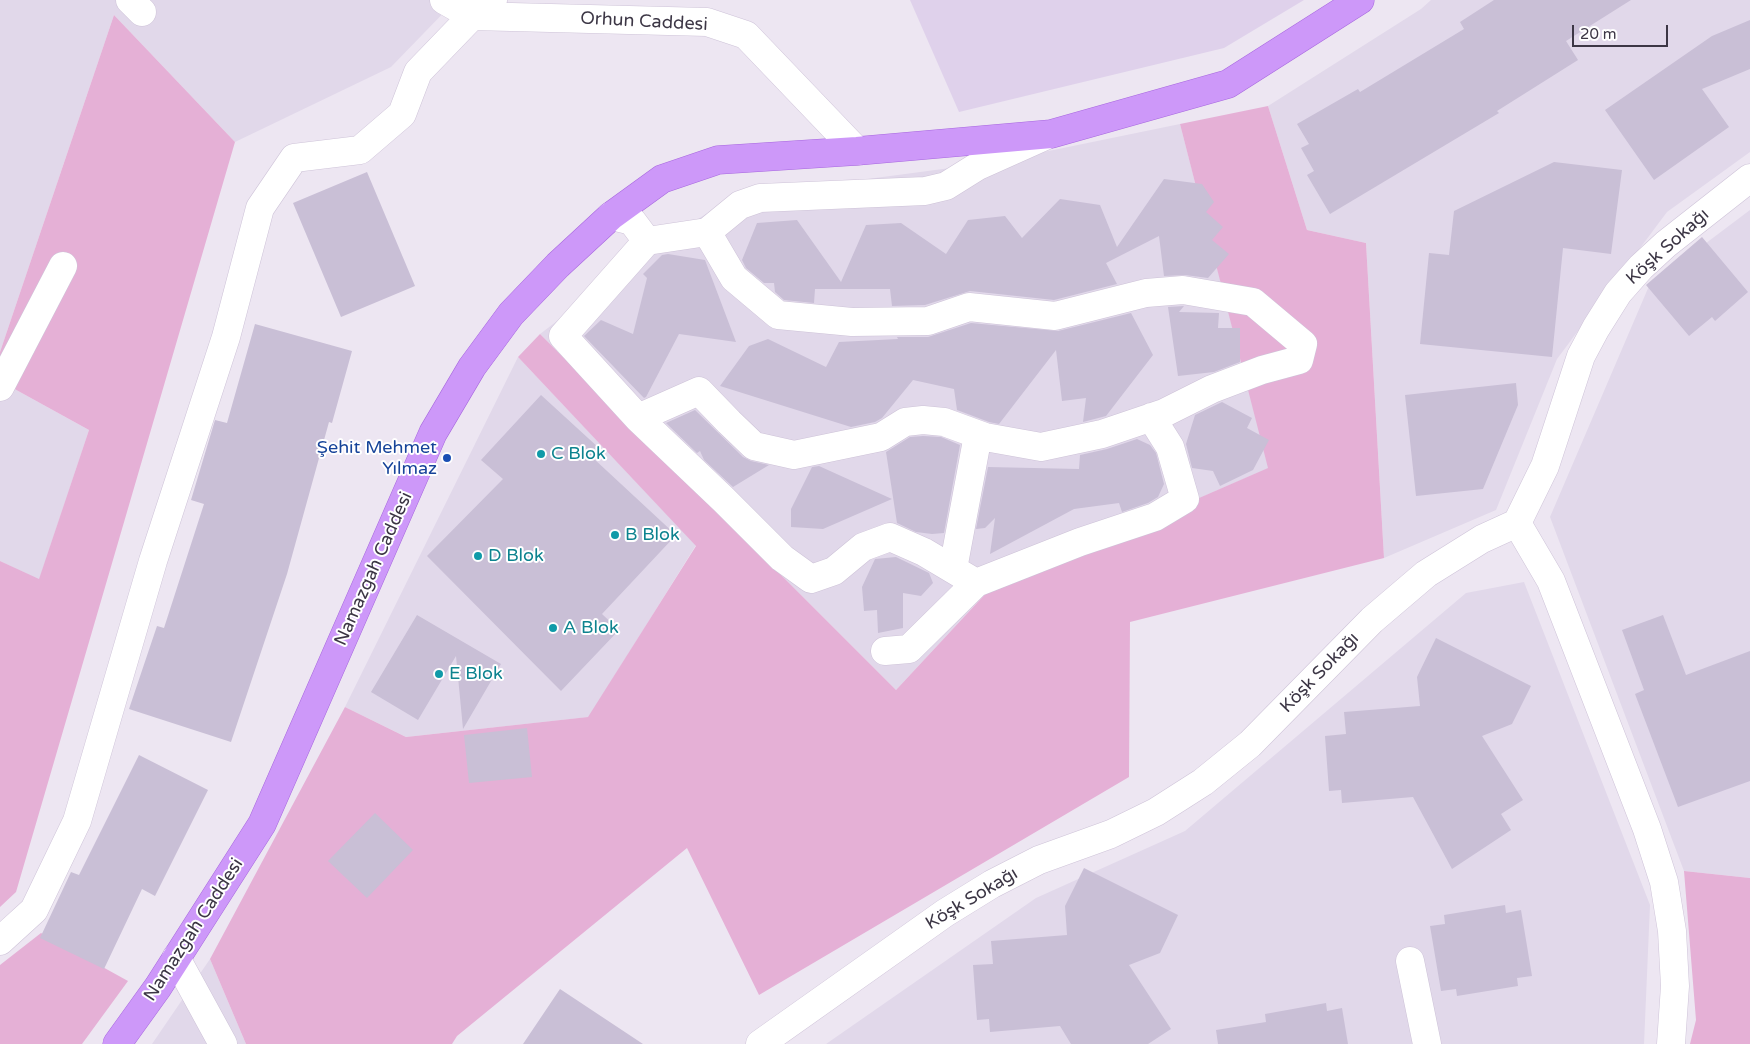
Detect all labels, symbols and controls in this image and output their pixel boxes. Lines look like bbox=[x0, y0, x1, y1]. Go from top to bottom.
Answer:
street label: Orhun Caddesi bbox=[580, 8, 708, 36]
scale bar bbox=[1575, 15, 1671, 47]
text: 20 m bbox=[1580, 25, 1617, 43]
street label: Köşk Sokağı bbox=[1622, 204, 1714, 290]
place label: Şehit Mehmet Yılmaz bbox=[317, 437, 437, 479]
place label: C Blok bbox=[551, 443, 606, 465]
marker: C Blok bbox=[535, 448, 547, 460]
marker: Şehit Mehmet Yılmaz bbox=[441, 452, 453, 464]
street label: Namazgah Caddesi bbox=[330, 489, 418, 649]
place label: B Blok bbox=[625, 524, 680, 546]
marker: B Blok bbox=[609, 529, 621, 541]
place label: D Blok bbox=[488, 545, 544, 567]
marker: D Blok bbox=[472, 550, 484, 562]
place label: A Blok bbox=[563, 617, 619, 639]
marker: A Blok bbox=[547, 622, 559, 634]
street label: Köşk Sokağı bbox=[1276, 628, 1364, 718]
place label: E Blok bbox=[449, 663, 503, 685]
marker: E Blok bbox=[433, 668, 445, 680]
street label: Namazgah Caddesi bbox=[140, 855, 248, 1005]
street label: Köşk Sokağı bbox=[922, 863, 1022, 935]

